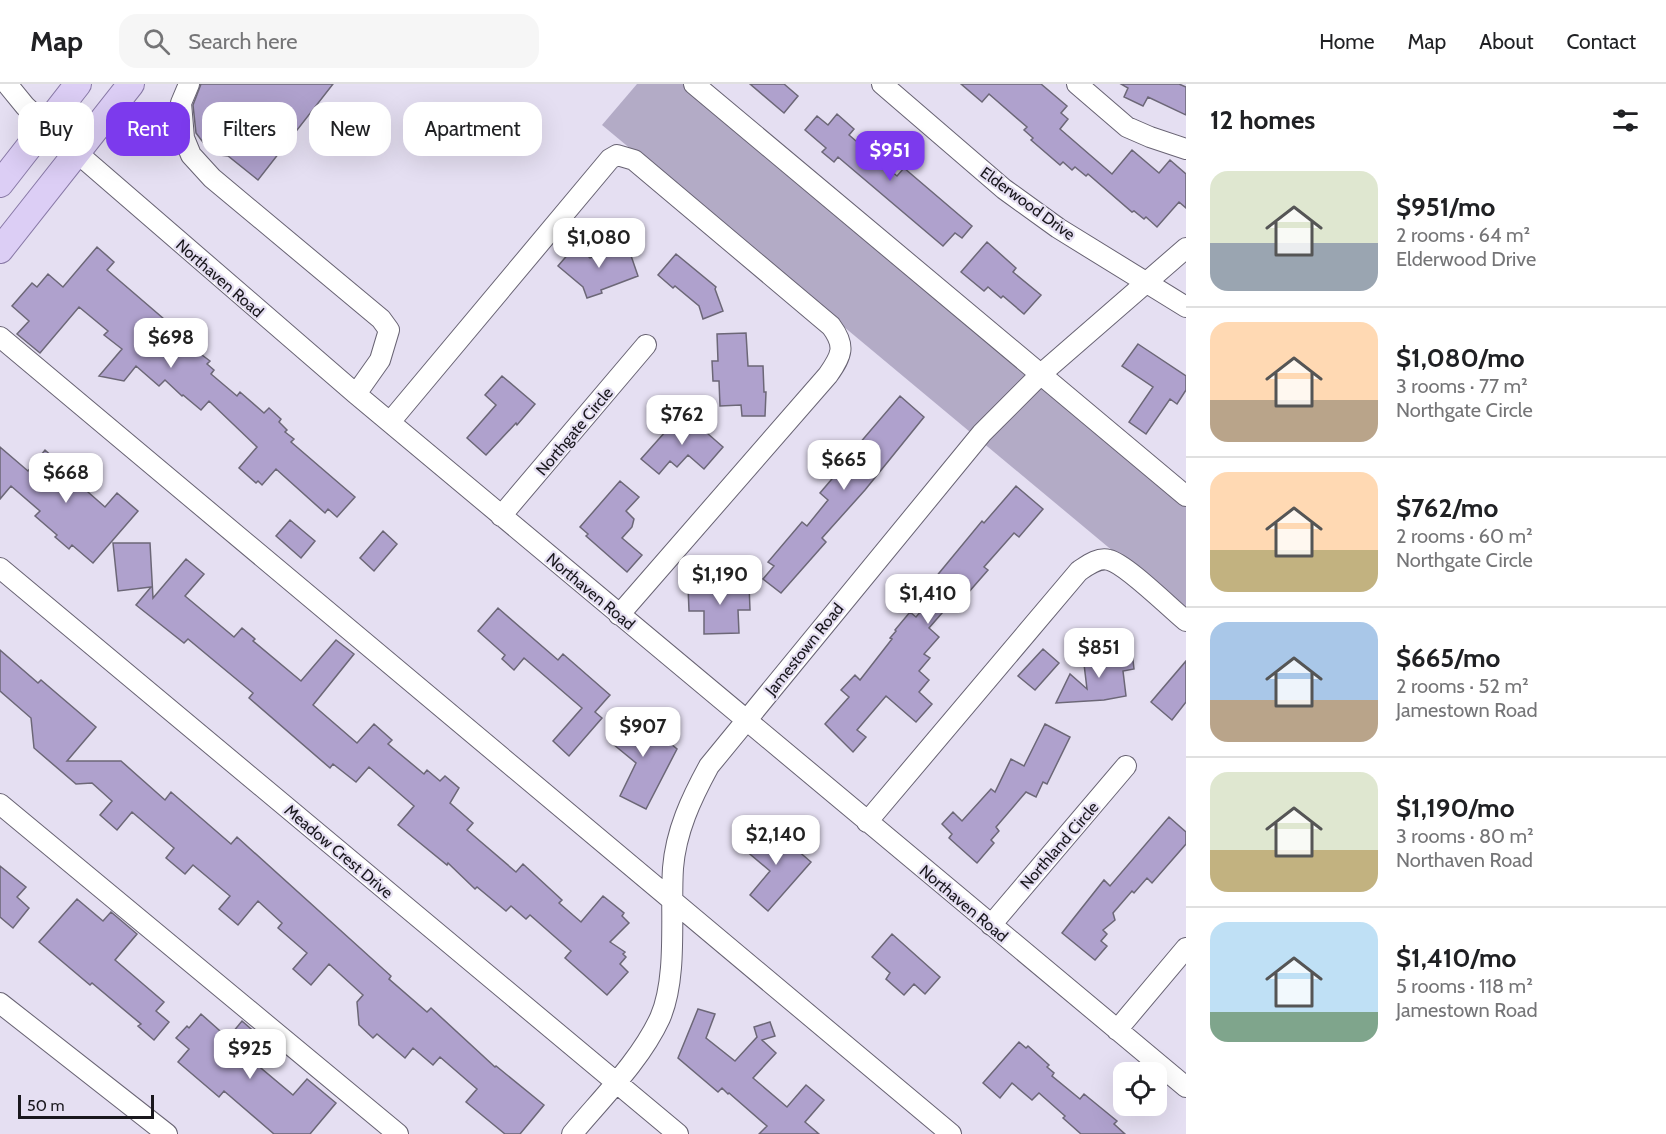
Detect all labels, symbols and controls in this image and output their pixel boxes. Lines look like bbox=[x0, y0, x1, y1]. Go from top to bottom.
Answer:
search box bbox=[119, 14, 539, 68]
text: Map bbox=[30, 24, 83, 58]
icon: search bbox=[140, 25, 173, 58]
text: Search here bbox=[188, 28, 297, 55]
text: Home bbox=[1319, 29, 1375, 54]
text: Map bbox=[1408, 29, 1446, 54]
text: About bbox=[1479, 29, 1533, 54]
text: Contact bbox=[1566, 29, 1636, 54]
chip: Buy bbox=[18, 102, 94, 156]
chip: Rent bbox=[106, 102, 190, 156]
chip: Filters bbox=[202, 102, 297, 156]
chip: New bbox=[309, 102, 391, 156]
chip: Apartment bbox=[403, 102, 542, 156]
text: 12 homes bbox=[1210, 104, 1315, 136]
icon: filters bbox=[1609, 104, 1642, 137]
pin: $951 bbox=[854, 131, 926, 182]
text: $951 bbox=[870, 138, 910, 162]
street label: Elderwood Drive bbox=[977, 163, 1079, 244]
text: $951/mo bbox=[1396, 191, 1495, 223]
icon: home bbox=[1258, 195, 1330, 267]
pin: $1,080 bbox=[550, 218, 648, 269]
text: 2 rooms · 64 m² bbox=[1396, 223, 1530, 247]
text: $1,080 bbox=[567, 225, 631, 249]
street label: Northaven Road bbox=[172, 235, 267, 321]
text: Elderwood Drive bbox=[1396, 247, 1536, 271]
pin: $698 bbox=[135, 318, 207, 369]
text: $698 bbox=[148, 325, 194, 349]
text: $1,080/mo bbox=[1396, 342, 1525, 374]
icon: home bbox=[1258, 346, 1330, 418]
text: 3 rooms · 77 m² bbox=[1396, 374, 1528, 398]
street label: Northgate Circle bbox=[532, 383, 617, 479]
pin: $762 bbox=[646, 395, 718, 446]
text: Northgate Circle bbox=[1396, 398, 1533, 422]
text: $762 bbox=[660, 402, 704, 426]
pin: $665 bbox=[808, 440, 880, 491]
text: $665 bbox=[822, 447, 866, 471]
pin: $668 bbox=[30, 453, 102, 504]
text: $668 bbox=[43, 460, 89, 484]
text: $762/mo bbox=[1396, 492, 1498, 524]
icon: home bbox=[1258, 496, 1330, 568]
text: 2 rooms · 60 m² bbox=[1396, 524, 1533, 548]
text: Northgate Circle bbox=[1396, 548, 1533, 572]
street label: Northaven Road bbox=[543, 549, 639, 634]
pin: $1,190 bbox=[671, 555, 769, 606]
text: $1,190 bbox=[692, 562, 748, 586]
pin: $1,410 bbox=[879, 574, 977, 625]
text: $1,410 bbox=[899, 581, 957, 605]
street label: Jamestown Road bbox=[761, 599, 847, 700]
pin: $851 bbox=[1063, 628, 1135, 679]
text: $851 bbox=[1078, 635, 1120, 659]
text: $665/mo bbox=[1396, 642, 1500, 674]
icon: home bbox=[1258, 646, 1330, 718]
text: 2 rooms · 52 m² bbox=[1396, 674, 1529, 698]
text: Jamestown Road bbox=[1396, 698, 1538, 722]
pin: $907 bbox=[607, 707, 679, 758]
text: $907 bbox=[619, 714, 667, 738]
text: $1,190/mo bbox=[1396, 792, 1515, 824]
icon: home bbox=[1258, 796, 1330, 868]
street label: Northland Circle bbox=[1016, 798, 1102, 893]
street label: Meadow Crest Drive bbox=[281, 800, 397, 902]
pin: $2,140 bbox=[727, 815, 825, 866]
text: $2,140 bbox=[746, 822, 806, 846]
text: 3 rooms · 80 m² bbox=[1396, 824, 1534, 848]
text: Northaven Road bbox=[1396, 848, 1533, 872]
street label: Northaven Road bbox=[916, 861, 1012, 946]
text: $1,410/mo bbox=[1396, 942, 1516, 974]
icon: home bbox=[1258, 946, 1330, 1018]
text: 5 rooms · 118 m² bbox=[1396, 974, 1533, 998]
text: Jamestown Road bbox=[1396, 998, 1538, 1022]
pin: $925 bbox=[214, 1029, 286, 1080]
text: $925 bbox=[228, 1036, 272, 1060]
map controls bbox=[1113, 1062, 1167, 1116]
button: locate bbox=[1113, 1062, 1167, 1116]
scale bar bbox=[18, 1092, 154, 1120]
text: 50 m bbox=[27, 1096, 64, 1115]

